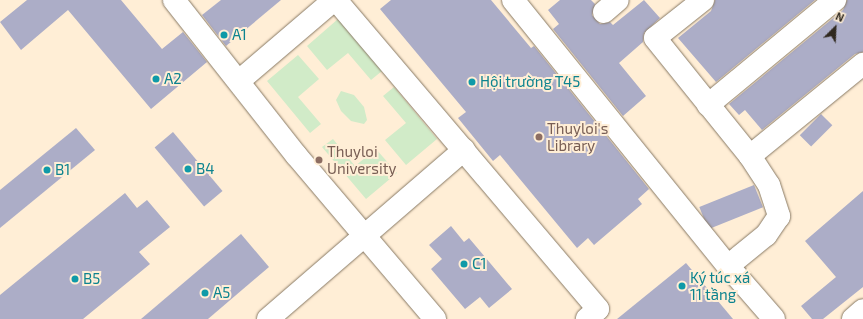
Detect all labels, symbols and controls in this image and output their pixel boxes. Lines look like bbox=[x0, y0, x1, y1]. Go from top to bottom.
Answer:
north arrow bbox=[815, 8, 855, 48]
text: N bbox=[834, 9, 846, 24]
place label: A1 bbox=[232, 26, 247, 44]
marker: A1 bbox=[219, 30, 229, 40]
place label: A2 bbox=[164, 70, 182, 88]
place label: Hội trường T45 bbox=[480, 73, 581, 91]
marker: A2 bbox=[151, 74, 161, 84]
marker: Hội trường T45 bbox=[467, 77, 477, 87]
place label: Thuyloi's Library bbox=[547, 119, 608, 154]
marker: Thuyloi's Library bbox=[534, 132, 544, 142]
place label: Thuyloi University bbox=[327, 142, 396, 177]
marker: Thuyloi University bbox=[314, 155, 324, 165]
place label: B4 bbox=[196, 160, 215, 178]
place label: B1 bbox=[55, 161, 70, 179]
marker: B4 bbox=[183, 164, 193, 174]
marker: B1 bbox=[42, 165, 52, 175]
place label: C1 bbox=[472, 255, 487, 273]
marker: C1 bbox=[459, 259, 469, 269]
place label: Ký túc xá 11 tầng bbox=[690, 268, 751, 303]
place label: B5 bbox=[83, 270, 100, 288]
marker: B5 bbox=[70, 274, 80, 284]
marker: Ký túc xá 11 tầng bbox=[677, 281, 687, 291]
place label: A5 bbox=[213, 284, 230, 302]
marker: A5 bbox=[200, 288, 210, 298]

